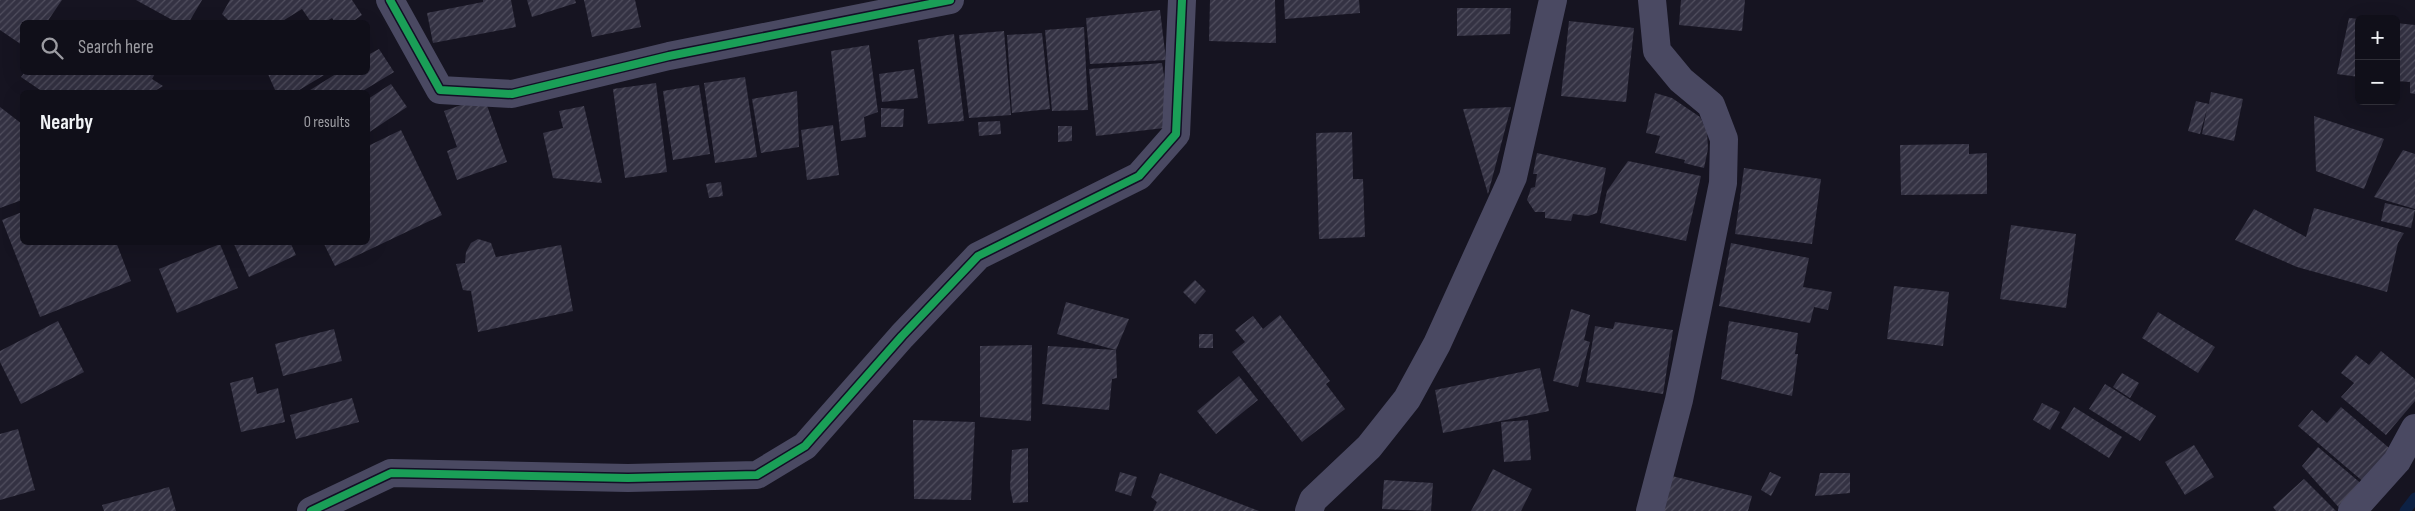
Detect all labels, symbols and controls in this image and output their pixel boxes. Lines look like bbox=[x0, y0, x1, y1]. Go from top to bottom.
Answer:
map controls bbox=[2355, 15, 2400, 105]
button: + bbox=[2355, 15, 2400, 60]
search box bbox=[20, 20, 370, 75]
icon: search bbox=[38, 34, 66, 62]
text: Search here bbox=[78, 36, 154, 59]
button: − bbox=[2355, 60, 2400, 105]
text: Nearby bbox=[40, 110, 93, 135]
text: 0 results bbox=[304, 113, 350, 132]

